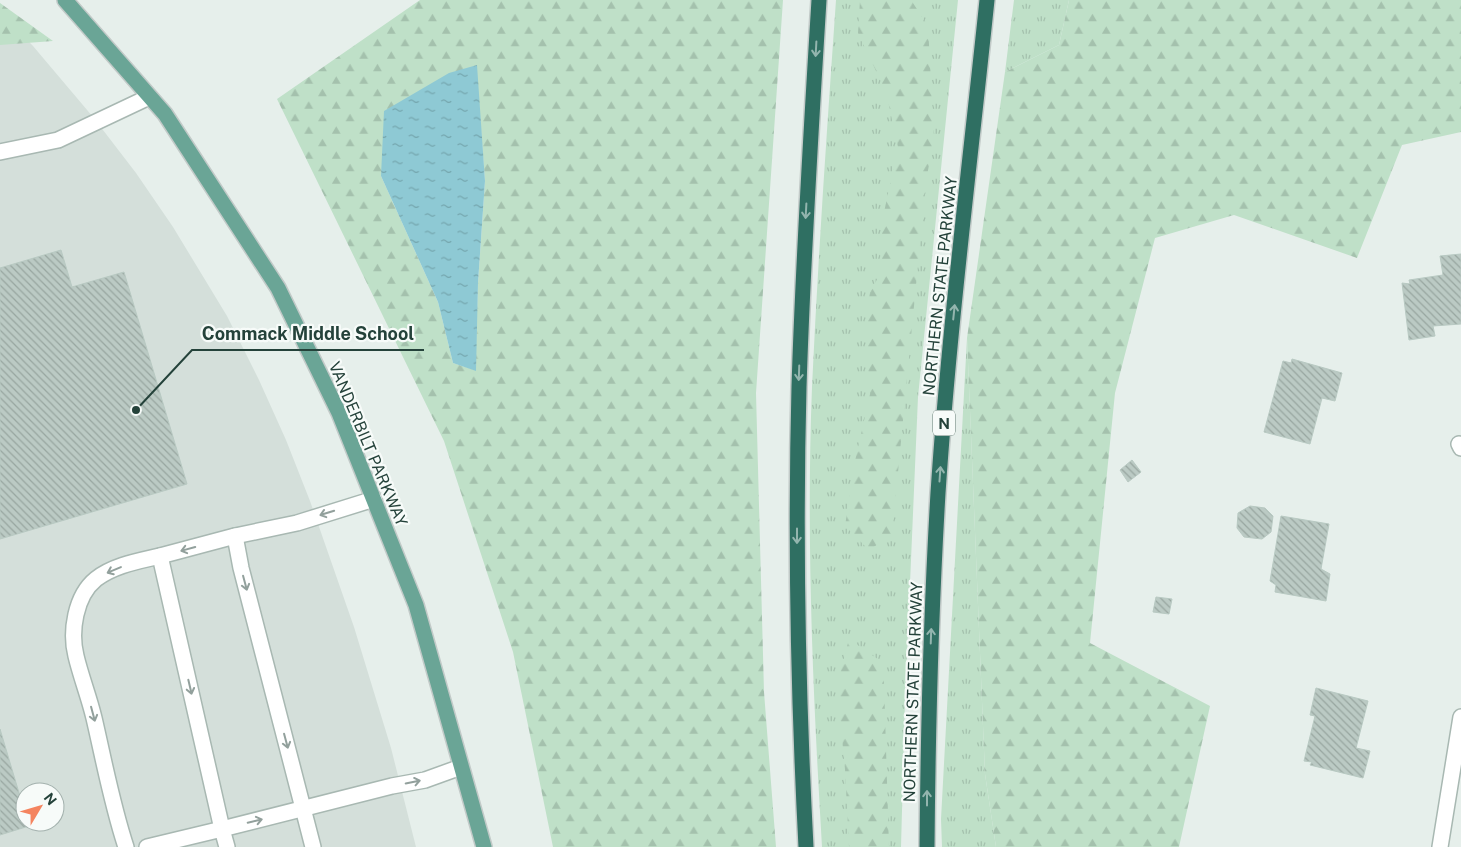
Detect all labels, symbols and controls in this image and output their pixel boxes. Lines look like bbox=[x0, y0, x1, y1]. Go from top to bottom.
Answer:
one-way arrow bbox=[811, 40, 820, 56]
street label: NORTHERN STATE PARKWAY bbox=[919, 175, 961, 397]
one-way arrow bbox=[802, 203, 811, 219]
one-way arrow bbox=[949, 304, 959, 320]
callout: Commack Middle School bbox=[192, 317, 424, 350]
text: Commack Middle School bbox=[202, 323, 414, 344]
street label: VANDERBILT PARKWAY bbox=[325, 359, 411, 529]
one-way arrow bbox=[795, 365, 804, 381]
road number: N bbox=[933, 410, 955, 436]
one-way arrow bbox=[935, 466, 944, 482]
one-way arrow bbox=[320, 509, 336, 519]
one-way arrow bbox=[792, 527, 802, 543]
one-way arrow bbox=[180, 544, 196, 554]
one-way arrow bbox=[107, 566, 122, 576]
one-way arrow bbox=[241, 575, 250, 591]
street label: NORTHERN STATE PARKWAY bbox=[900, 581, 926, 803]
one-way arrow bbox=[926, 628, 936, 644]
one-way arrow bbox=[186, 678, 195, 694]
one-way arrow bbox=[89, 705, 98, 721]
one-way arrow bbox=[282, 732, 291, 748]
one-way arrow bbox=[404, 777, 420, 786]
north arrow bbox=[15, 782, 65, 832]
text: N bbox=[41, 790, 60, 808]
one-way arrow bbox=[922, 791, 932, 807]
one-way arrow bbox=[246, 816, 262, 825]

